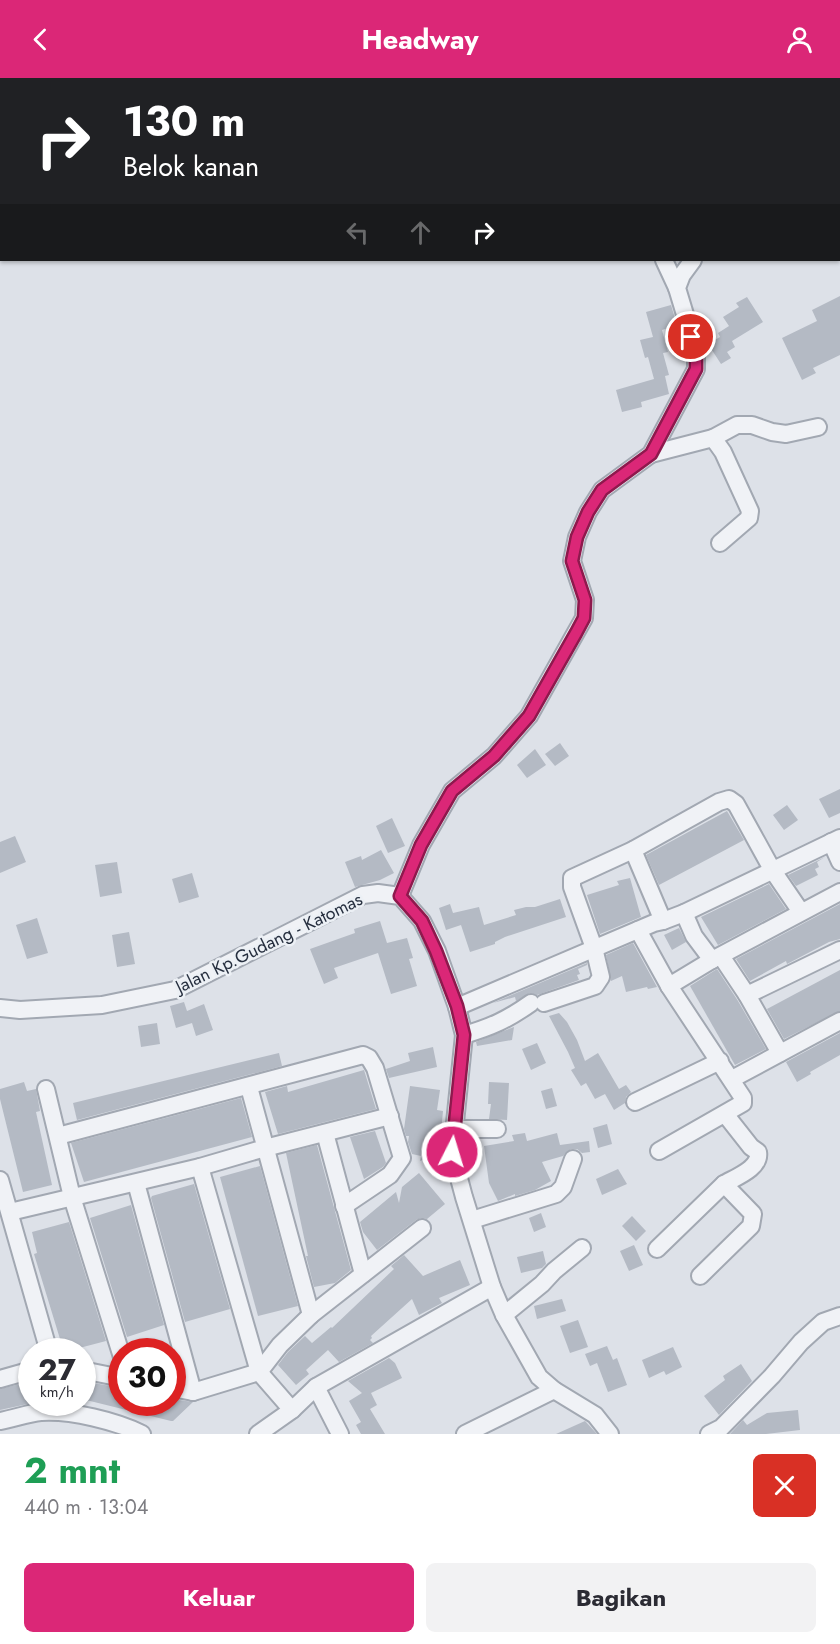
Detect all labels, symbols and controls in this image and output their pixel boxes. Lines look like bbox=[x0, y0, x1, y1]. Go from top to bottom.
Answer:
text: Headway bbox=[362, 20, 478, 59]
icon: back bbox=[24, 23, 57, 56]
icon: person bbox=[783, 23, 816, 56]
text: 130 m bbox=[123, 91, 245, 152]
icon: right bbox=[24, 102, 102, 180]
text: Belok kanan bbox=[123, 147, 259, 186]
icon: left bbox=[341, 216, 374, 249]
icon: ahead bbox=[404, 216, 437, 249]
icon: right bbox=[467, 216, 500, 249]
pin bbox=[665, 311, 716, 362]
icon: arrive bbox=[674, 320, 707, 353]
street label: Jalan Kp.Gudang - Katomas bbox=[169, 886, 367, 1001]
position arrow bbox=[420, 1120, 484, 1184]
speed limit sign: 30 bbox=[108, 1338, 186, 1416]
text: 27 bbox=[38, 1348, 76, 1391]
text: km/h bbox=[40, 1381, 74, 1403]
text: 2 mnt bbox=[24, 1444, 120, 1496]
button: close bbox=[753, 1454, 816, 1517]
text: 440 m · 13:04 bbox=[24, 1493, 149, 1522]
button: Keluar bbox=[24, 1563, 414, 1632]
button: Bagikan bbox=[426, 1563, 816, 1632]

